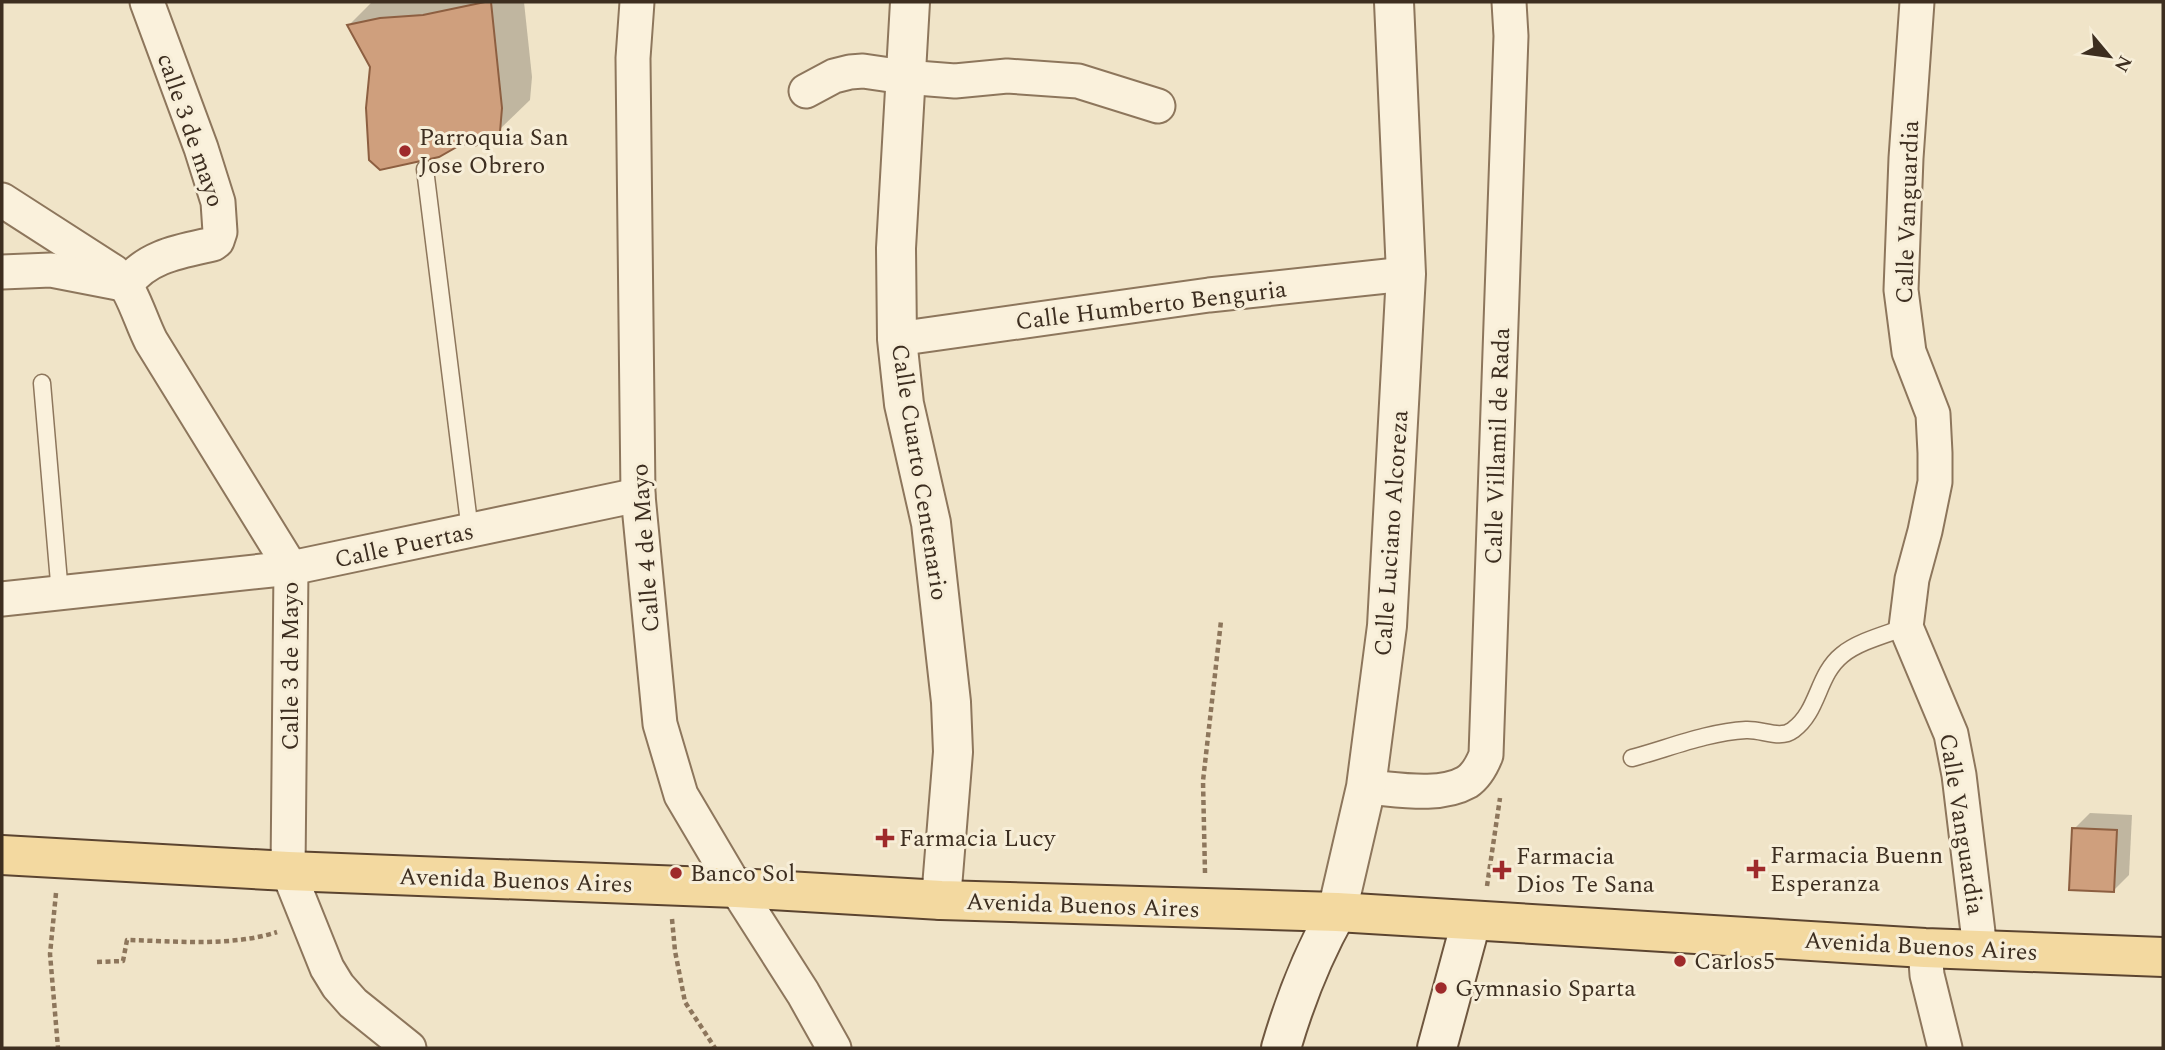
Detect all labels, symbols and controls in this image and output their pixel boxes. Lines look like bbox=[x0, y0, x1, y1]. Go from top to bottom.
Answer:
north arrow bbox=[2074, 21, 2144, 91]
street label: calle 3 de mayo bbox=[147, 49, 233, 212]
text: N bbox=[2106, 50, 2139, 77]
place label: Parroquia San Jose Obrero bbox=[419, 120, 569, 184]
street label: Calle Vanguardia bbox=[1887, 120, 1929, 304]
marker: Parroquia San Jose Obrero bbox=[397, 143, 413, 159]
street label: Calle Humberto Benguria bbox=[1013, 271, 1289, 340]
street label: Calle Villamil de Rada bbox=[1476, 327, 1520, 565]
street label: Calle Cuarto Centenario bbox=[881, 341, 957, 603]
street label: Calle Luciano Alcoreza bbox=[1365, 408, 1419, 657]
street label: Calle 4 de Mayo bbox=[622, 462, 670, 633]
street label: Calle Puertas bbox=[331, 514, 477, 578]
street label: Calle 3 de Mayo bbox=[273, 582, 309, 750]
street label: Calle Vanguardia bbox=[1929, 731, 1993, 918]
place label: Farmacia Lucy bbox=[899, 821, 1057, 857]
marker: Farmacia Lucy bbox=[877, 830, 893, 846]
place label: Farmacia Buenn Esperanza bbox=[1770, 838, 1943, 902]
place label: Farmacia Dios Te Sana bbox=[1516, 839, 1655, 903]
place label: Banco Sol bbox=[690, 856, 795, 892]
street label: Avenida Buenos Aires bbox=[398, 859, 633, 903]
marker: Farmacia Buenn Esperanza bbox=[1748, 861, 1764, 877]
marker: Farmacia Dios Te Sana bbox=[1494, 862, 1510, 878]
marker: Banco Sol bbox=[668, 865, 684, 881]
street label: Avenida Buenos Aires bbox=[965, 884, 1200, 928]
street label: Avenida Buenos Aires bbox=[1803, 923, 2039, 971]
place label: Carlos5 bbox=[1694, 944, 1775, 980]
marker: Carlos5 bbox=[1672, 953, 1688, 969]
place label: Gymnasio Sparta bbox=[1455, 971, 1636, 1007]
marker: Gymnasio Sparta bbox=[1433, 980, 1449, 996]

